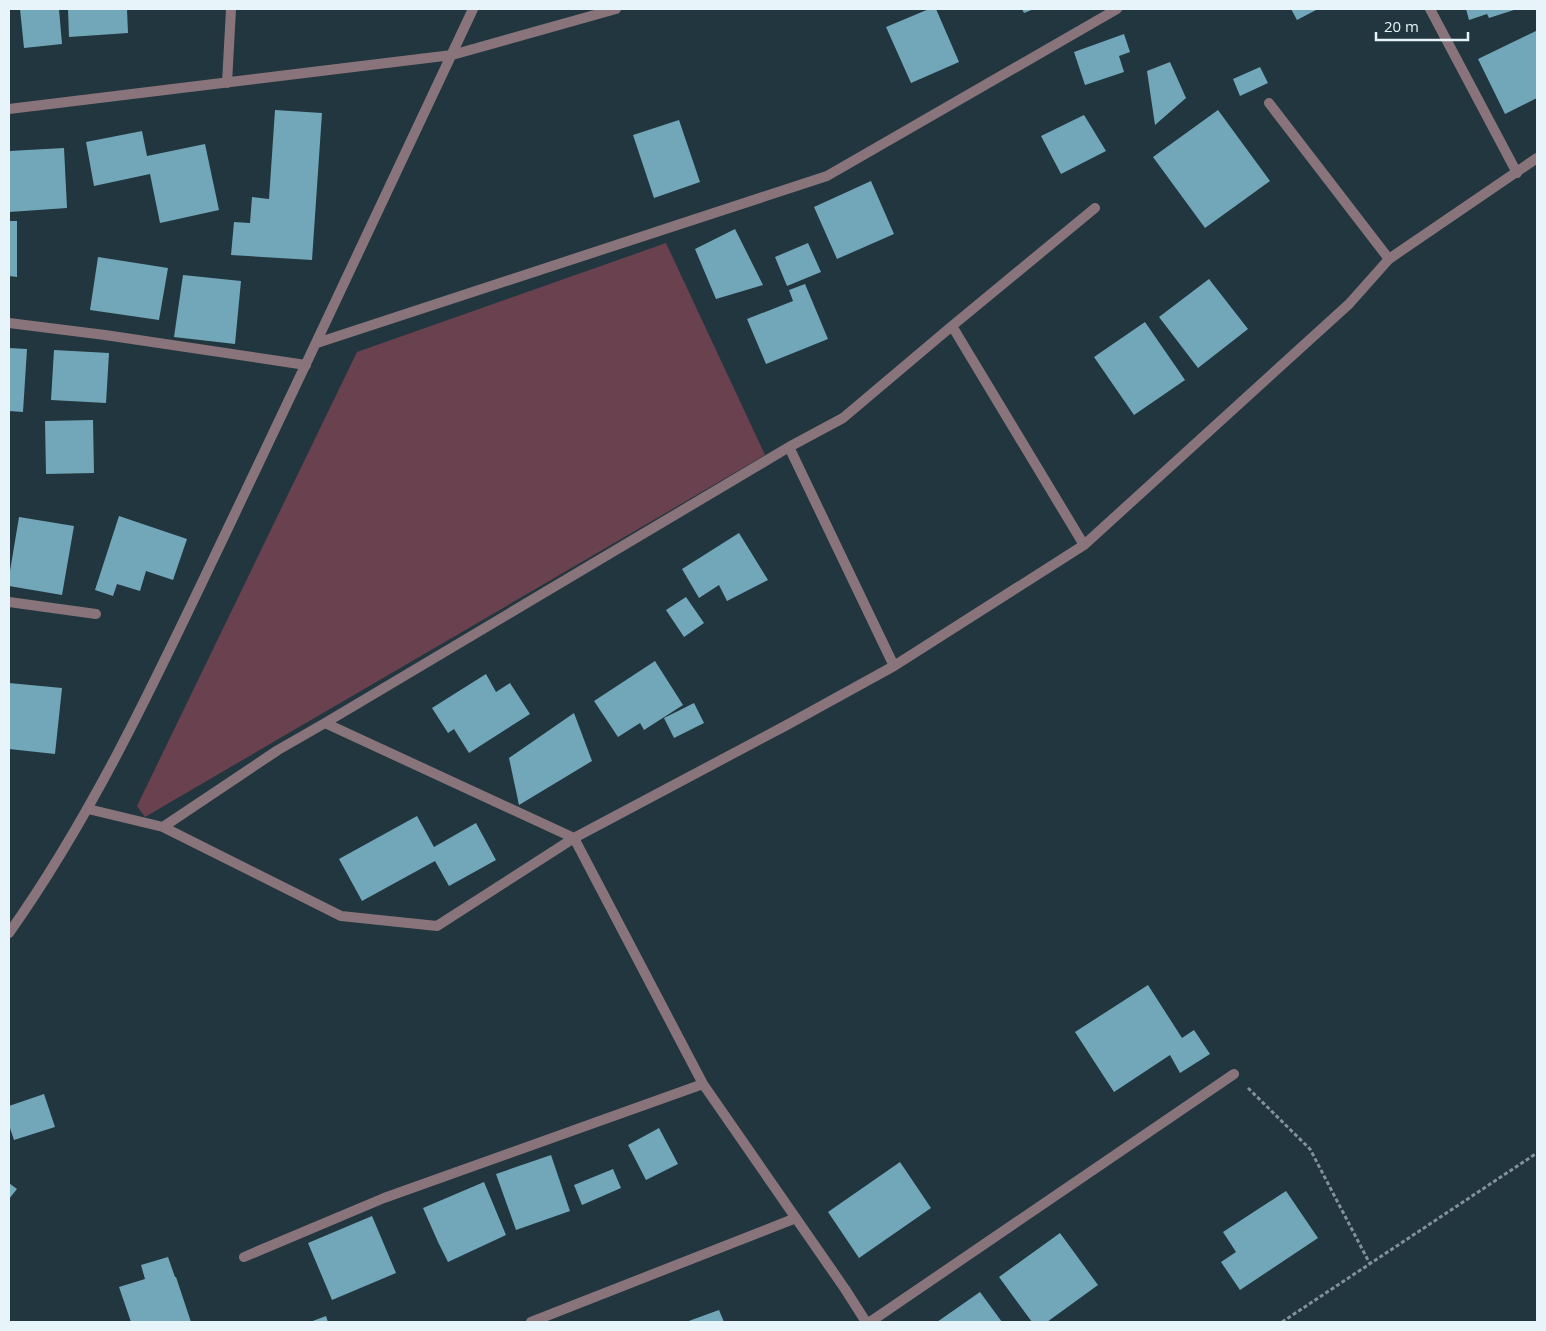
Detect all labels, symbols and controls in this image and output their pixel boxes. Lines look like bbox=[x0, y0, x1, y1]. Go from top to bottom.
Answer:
scale bar bbox=[1376, 10, 1468, 42]
text: 20 m bbox=[1384, 16, 1419, 36]

